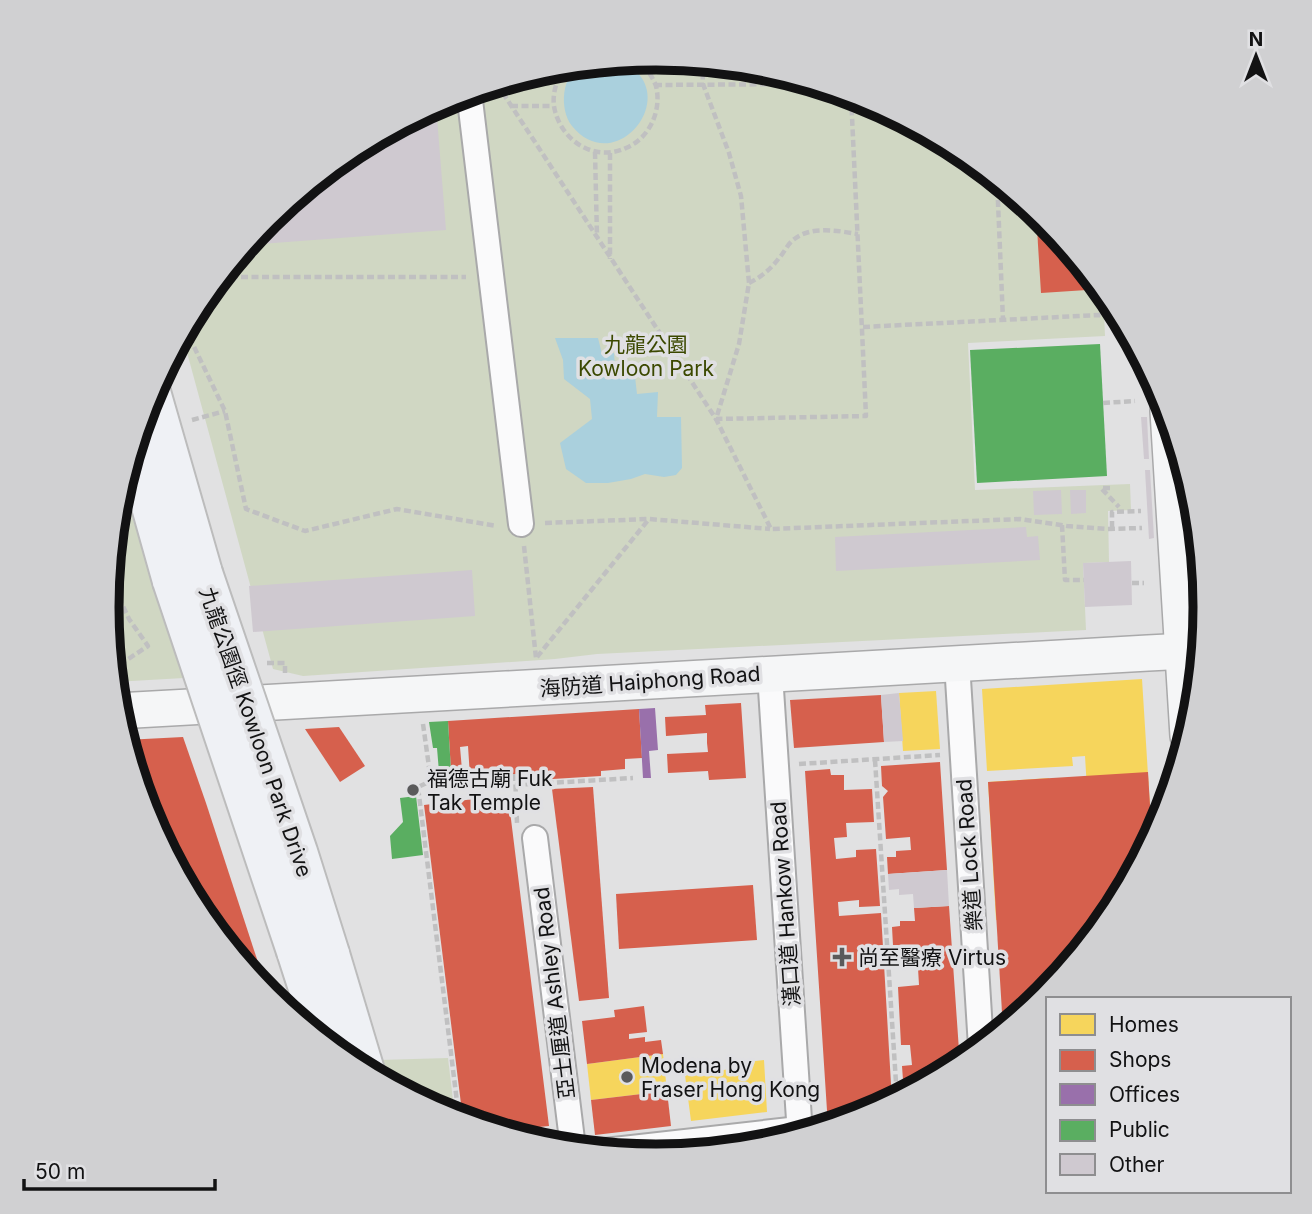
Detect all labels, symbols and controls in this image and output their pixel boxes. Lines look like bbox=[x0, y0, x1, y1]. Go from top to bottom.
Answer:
north arrow bbox=[1221, 21, 1291, 91]
text: N bbox=[1249, 28, 1263, 51]
park label: 九龍公園 Kowloon Park bbox=[578, 332, 715, 381]
street label: 九龍公園徑 Kowloon Park Drive bbox=[195, 584, 317, 880]
street label: 海防道 Haiphong Road bbox=[539, 661, 761, 701]
place label: 福德古廟 Fuk Tak Temple bbox=[427, 766, 553, 815]
street label: 樂道 Lock Road bbox=[951, 778, 987, 932]
marker: 福德古廟 Fuk Tak Temple bbox=[405, 782, 421, 798]
street label: 漢口道 Hankow Road bbox=[765, 801, 805, 1007]
street label: 亞士厘道 Ashley Road bbox=[529, 886, 579, 1100]
place label: 尚至醫療 Virtus bbox=[858, 945, 1006, 970]
marker: 尚至醫療 Virtus bbox=[832, 947, 852, 967]
legend bbox=[1046, 997, 1291, 1193]
text: Homes bbox=[1109, 1012, 1179, 1037]
text: Shops bbox=[1109, 1047, 1171, 1072]
place label: Modena by Fraser Hong Kong bbox=[641, 1053, 820, 1102]
marker: Modena by Fraser Hong Kong bbox=[619, 1069, 635, 1085]
text: Offices bbox=[1109, 1082, 1180, 1107]
text: Public bbox=[1109, 1117, 1170, 1142]
scale bar bbox=[24, 1148, 215, 1192]
text: Other bbox=[1109, 1152, 1165, 1177]
text: 50 m bbox=[35, 1159, 85, 1184]

